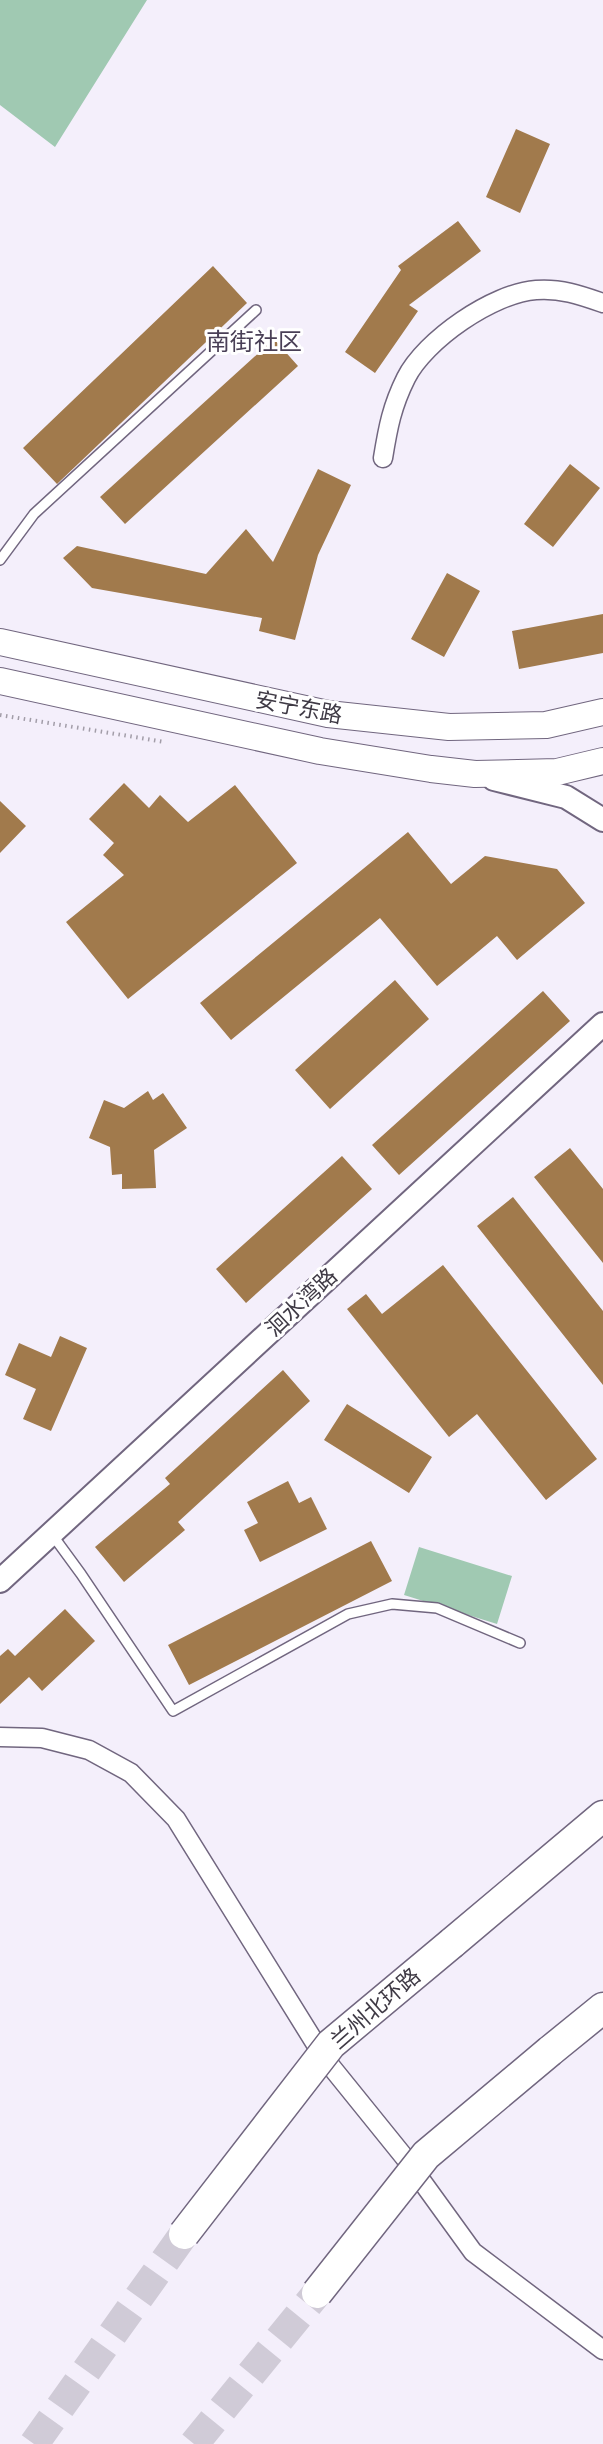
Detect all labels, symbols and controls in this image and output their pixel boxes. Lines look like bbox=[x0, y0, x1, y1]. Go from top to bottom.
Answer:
district label: 南街社区 bbox=[206, 326, 302, 357]
street label: 安宁东路 bbox=[253, 685, 345, 729]
street label: 洄水湾路 bbox=[259, 1262, 343, 1342]
street label: 兰州北环路 bbox=[324, 1961, 426, 2055]

